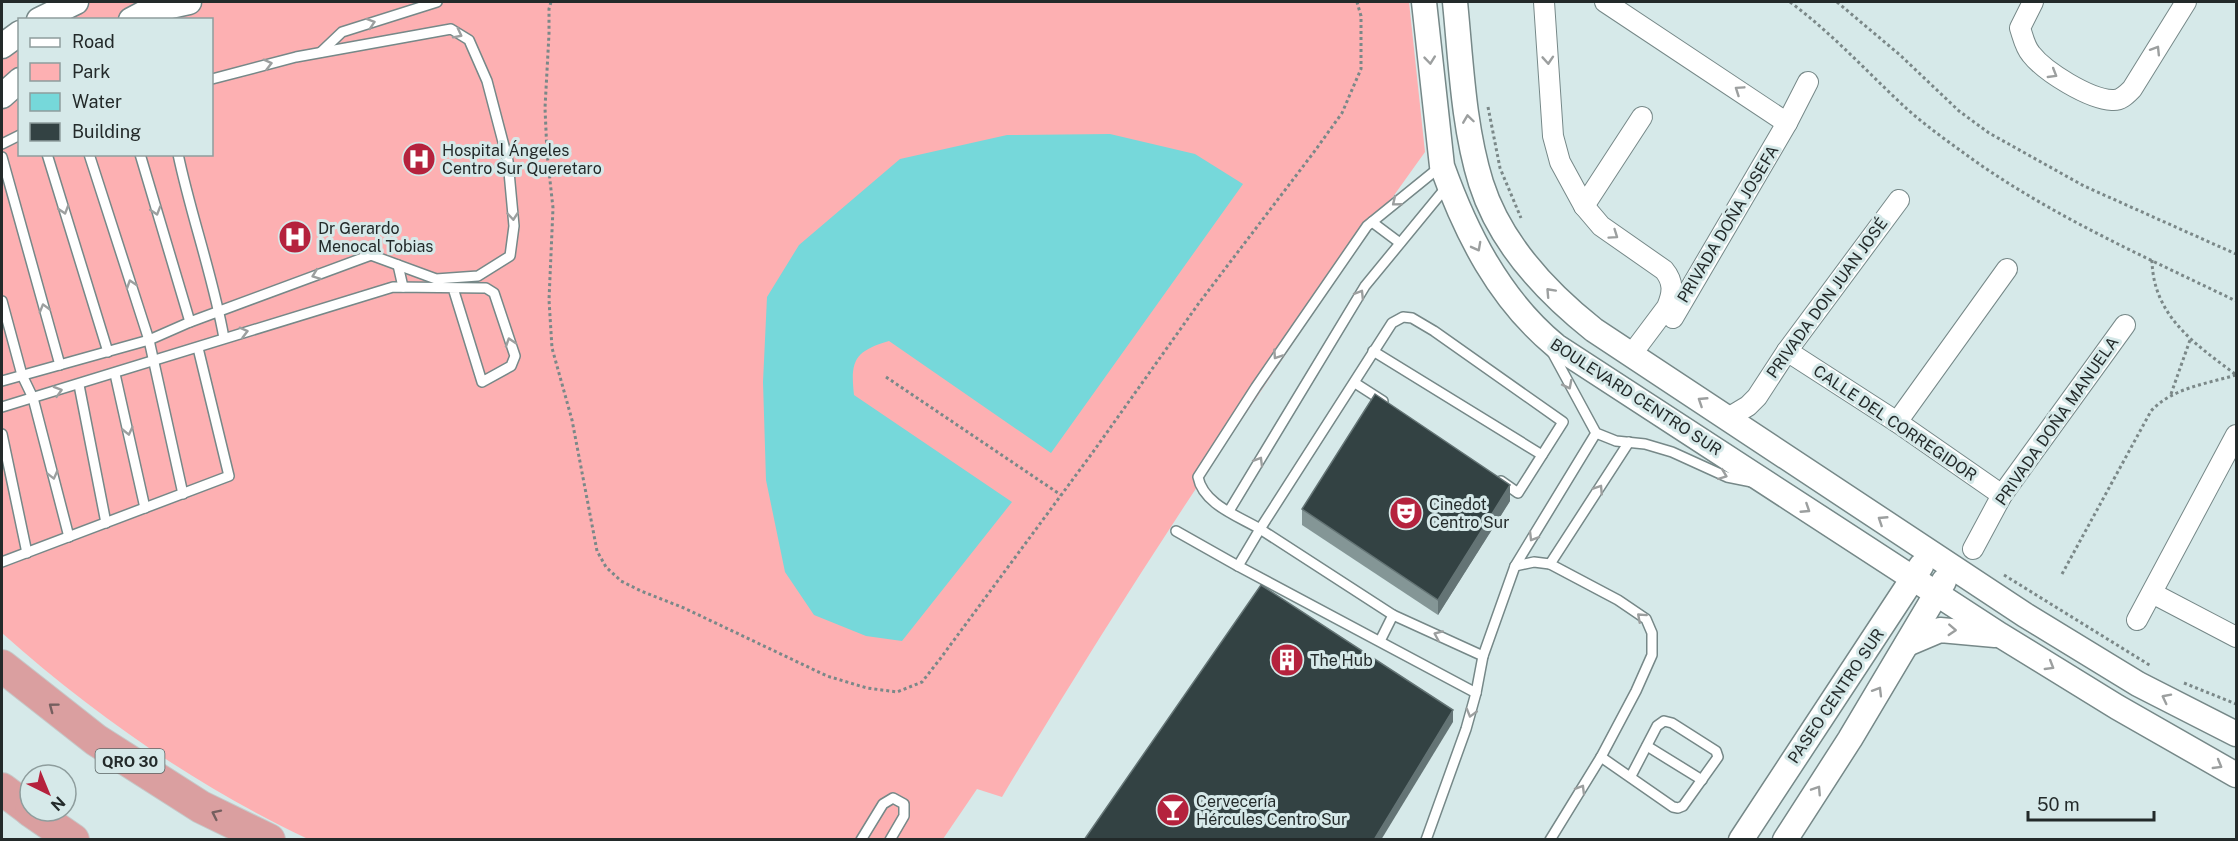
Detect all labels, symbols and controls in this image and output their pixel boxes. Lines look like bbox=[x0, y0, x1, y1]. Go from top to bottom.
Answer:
legend bbox=[18, 18, 213, 156]
one-way arrow bbox=[365, 18, 376, 30]
one-way arrow bbox=[452, 27, 463, 38]
text: Road bbox=[72, 31, 115, 52]
one-way arrow bbox=[2148, 46, 2160, 56]
one-way arrow bbox=[1423, 55, 1436, 64]
one-way arrow bbox=[1541, 55, 1554, 64]
one-way arrow bbox=[263, 59, 273, 72]
text: Park bbox=[72, 61, 110, 82]
one-way arrow bbox=[2047, 67, 2057, 78]
one-way arrow bbox=[1734, 87, 1745, 98]
text: Water bbox=[72, 91, 122, 112]
one-way arrow bbox=[1462, 114, 1475, 124]
text: Building bbox=[72, 121, 141, 142]
place label: Hospital Ángeles Centro Sur Queretaro bbox=[442, 140, 602, 178]
hospital icon: Hospital Ángeles Centro Sur Queretaro bbox=[401, 141, 437, 177]
street label: PRIVADA DOÑA JOSEFA bbox=[1673, 141, 1783, 306]
one-way arrow bbox=[1392, 195, 1403, 206]
one-way arrow bbox=[57, 204, 69, 215]
one-way arrow bbox=[149, 205, 161, 215]
one-way arrow bbox=[506, 211, 519, 220]
street label: PRIVADA DON JUAN JOSÉ bbox=[1762, 214, 1891, 382]
hospital icon: Dr Gerardo Menocal Tobias bbox=[277, 219, 313, 255]
place label: Dr Gerardo Menocal Tobias bbox=[318, 219, 433, 256]
one-way arrow bbox=[1607, 228, 1618, 239]
one-way arrow bbox=[1470, 241, 1481, 251]
one-way arrow bbox=[311, 268, 322, 281]
one-way arrow bbox=[126, 279, 139, 290]
one-way arrow bbox=[1546, 288, 1557, 298]
one-way arrow bbox=[1353, 290, 1365, 300]
one-way arrow bbox=[39, 304, 51, 314]
one-way arrow bbox=[239, 327, 249, 340]
street label: PRIVADA DOÑA MANUELA bbox=[1991, 332, 2123, 509]
street label: BOULEVARD CENTRO SUR bbox=[1547, 334, 1725, 460]
one-way arrow bbox=[505, 337, 518, 348]
one-way arrow bbox=[1274, 349, 1285, 360]
street label: CALLE DEL CORREGIDOR bbox=[1810, 361, 1980, 485]
one-way arrow bbox=[1561, 378, 1572, 389]
one-way arrow bbox=[52, 386, 63, 398]
one-way arrow bbox=[1697, 397, 1708, 408]
one-way arrow bbox=[120, 425, 133, 435]
one-way arrow bbox=[1252, 457, 1264, 467]
one-way arrow bbox=[1717, 468, 1728, 480]
one-way arrow bbox=[45, 470, 58, 480]
one-way arrow bbox=[1591, 485, 1603, 495]
theatre icon: Cinedot Centro Sur bbox=[1388, 495, 1424, 531]
place label: Cinedot Centro Sur bbox=[1429, 495, 1510, 532]
one-way arrow bbox=[1800, 501, 1810, 513]
one-way arrow bbox=[1878, 516, 1889, 527]
one-way arrow bbox=[1528, 531, 1540, 541]
one-way arrow bbox=[1637, 613, 1647, 624]
one-way arrow bbox=[1948, 624, 1957, 637]
street label: PASEO CENTRO SUR bbox=[1784, 625, 1888, 767]
one-way arrow bbox=[1433, 631, 1444, 643]
building icon: The Hub bbox=[1269, 642, 1305, 678]
place label: The Hub bbox=[1310, 651, 1373, 670]
one-way arrow bbox=[2044, 658, 2054, 670]
one-way arrow bbox=[1871, 687, 1882, 697]
one-way arrow bbox=[2161, 694, 2172, 705]
one-way arrow bbox=[49, 704, 60, 715]
one-way arrow bbox=[1466, 707, 1478, 718]
road number: QRO 30 bbox=[96, 749, 164, 773]
one-way arrow bbox=[2212, 758, 2222, 770]
north arrow bbox=[18, 763, 78, 823]
scale bar bbox=[2028, 784, 2154, 822]
one-way arrow bbox=[1573, 785, 1585, 795]
one-way arrow bbox=[1810, 786, 1821, 797]
text: N bbox=[47, 792, 69, 815]
bar icon: Cervecería Hércules Centro Sur bbox=[1155, 792, 1191, 828]
place label: Cervecería Hércules Centro Sur bbox=[1196, 792, 1347, 829]
text: 50 m bbox=[2037, 794, 2080, 815]
one-way arrow bbox=[212, 810, 223, 821]

